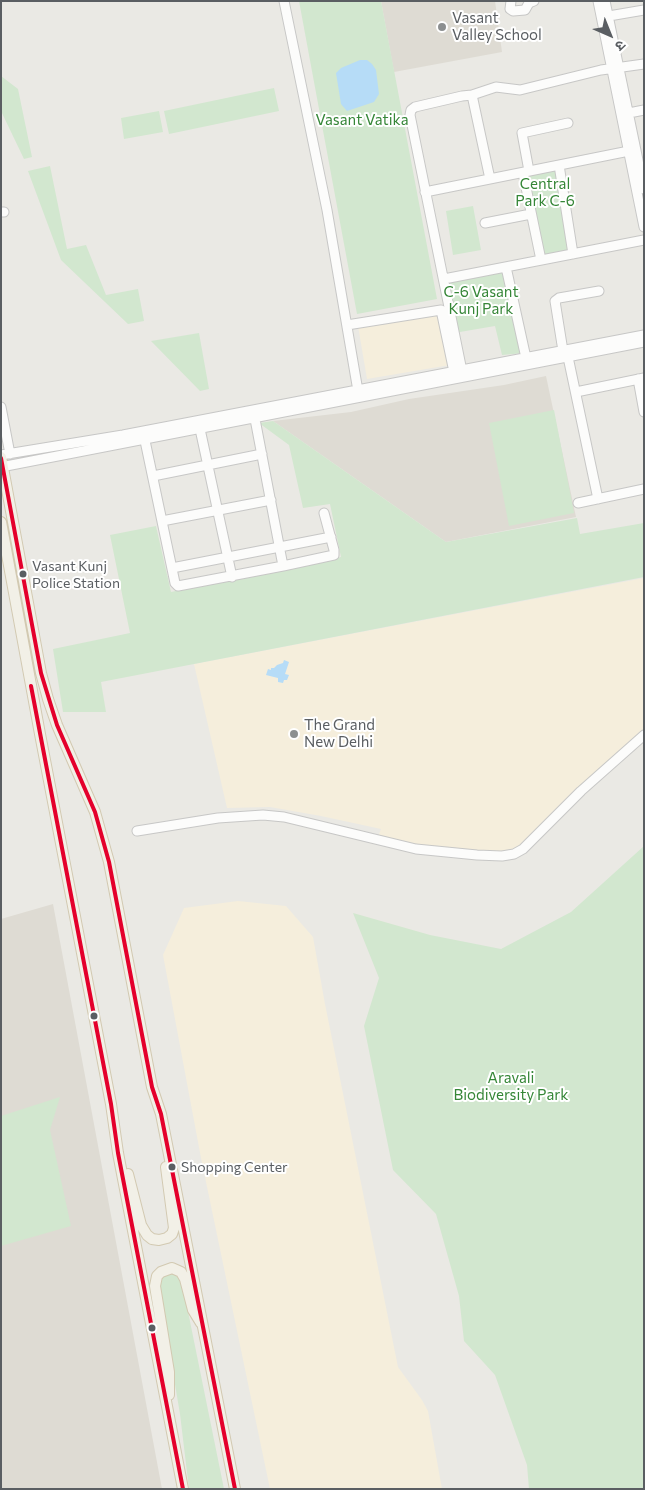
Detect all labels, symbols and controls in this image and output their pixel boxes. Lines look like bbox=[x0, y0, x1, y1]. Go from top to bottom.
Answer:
place label: Vasant Valley School bbox=[452, 9, 542, 44]
north arrow bbox=[585, 10, 635, 60]
marker: Vasant Valley School bbox=[436, 21, 448, 33]
text: उ bbox=[612, 37, 630, 55]
park label: Vasant Vatika bbox=[316, 111, 408, 129]
park label: Central Park C-6 bbox=[515, 175, 575, 210]
park label: C-6 Vasant Kunj Park bbox=[443, 283, 519, 318]
place label: Vasant Kunj Police Station bbox=[32, 558, 120, 590]
marker: Vasant Kunj Police Station bbox=[18, 569, 28, 579]
place label: The Grand New Delhi bbox=[304, 716, 375, 751]
marker: The Grand New Delhi bbox=[288, 728, 300, 740]
unlabelled marker bbox=[89, 1011, 99, 1021]
park label: Aravali Biodiversity Park bbox=[454, 1069, 568, 1104]
place label: Shopping Center bbox=[181, 1159, 288, 1175]
marker: Shopping Center bbox=[167, 1162, 177, 1172]
unlabelled marker bbox=[147, 1323, 157, 1333]

